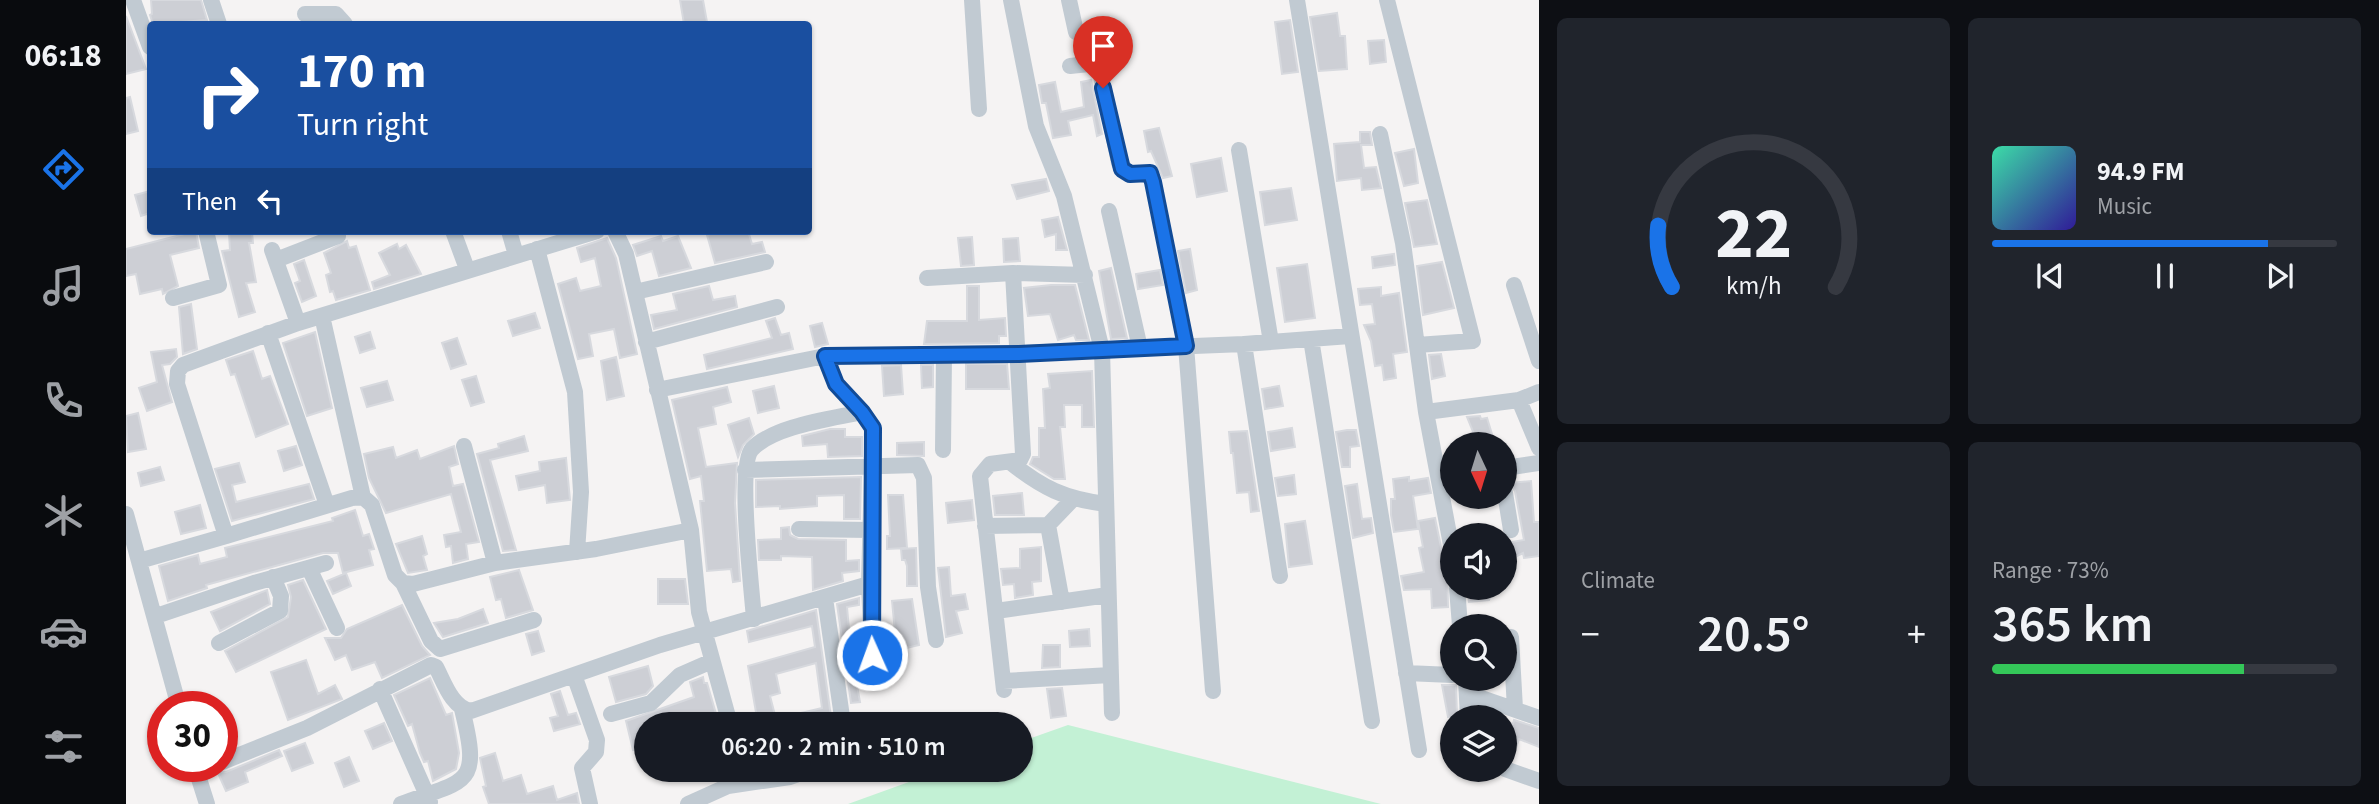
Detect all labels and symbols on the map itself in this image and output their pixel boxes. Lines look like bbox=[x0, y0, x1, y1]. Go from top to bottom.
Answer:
pin bbox=[1073, 16, 1133, 88]
north arrow bbox=[1440, 432, 1517, 509]
position arrow bbox=[835, 618, 909, 692]
speed limit sign: 30 bbox=[147, 691, 238, 782]

